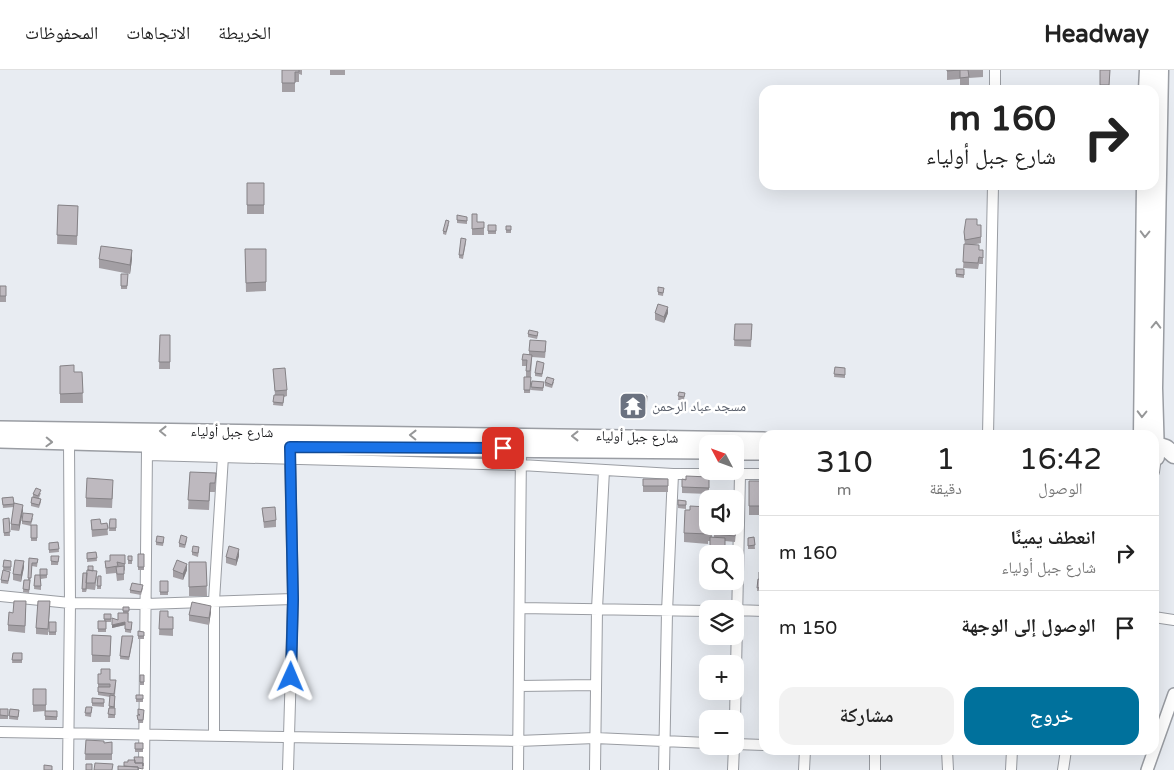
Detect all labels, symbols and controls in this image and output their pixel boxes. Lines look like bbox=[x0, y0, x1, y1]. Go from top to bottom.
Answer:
text: Headway bbox=[1044, 20, 1149, 49]
text: المحفوظات bbox=[25, 22, 98, 44]
text: الاتجاهات bbox=[126, 22, 190, 44]
text: الخريطة bbox=[218, 22, 271, 44]
text: 160 m bbox=[949, 98, 1056, 140]
icon: right bbox=[1074, 105, 1139, 170]
text: شارع جبل أولياء bbox=[926, 144, 1056, 170]
one-way arrow bbox=[1140, 230, 1150, 238]
one-way arrow bbox=[1150, 321, 1161, 329]
temple icon: مسجد عباد الرحمن bbox=[618, 391, 648, 421]
place label: مسجد عباد الرحمن bbox=[652, 398, 746, 415]
one-way arrow bbox=[1137, 410, 1147, 418]
street label: شارع جبل أولياء bbox=[190, 423, 274, 442]
one-way arrow bbox=[158, 426, 166, 437]
pin bbox=[482, 427, 524, 469]
street label: شارع جبل أولياء bbox=[595, 427, 679, 448]
one-way arrow bbox=[408, 430, 416, 440]
one-way arrow bbox=[571, 431, 578, 441]
icon: arrive bbox=[489, 434, 517, 462]
north arrow bbox=[699, 435, 744, 480]
map controls bbox=[699, 435, 744, 755]
one-way arrow bbox=[45, 436, 53, 447]
text: 1 bbox=[936, 441, 955, 478]
text: 16:42 bbox=[1019, 441, 1102, 478]
text: 310 bbox=[816, 444, 872, 481]
text: دقيقة bbox=[929, 479, 962, 499]
text: الوصول bbox=[1038, 479, 1083, 499]
text: m bbox=[837, 480, 852, 500]
button: sound bbox=[699, 490, 744, 535]
text: انعطف يمينًا bbox=[1010, 527, 1096, 549]
icon: right bbox=[1111, 539, 1139, 567]
text: 160 m bbox=[779, 542, 837, 564]
button: search bbox=[699, 545, 744, 590]
text: شارع جبل أولياء bbox=[1001, 558, 1096, 578]
button: layers bbox=[699, 600, 744, 645]
icon: arrive bbox=[1111, 614, 1139, 642]
text: الوصول إلى الوجهة bbox=[961, 615, 1096, 637]
text: 150 m bbox=[779, 617, 837, 639]
position arrow bbox=[264, 650, 316, 702]
button: + bbox=[699, 655, 744, 700]
button: مشاركة bbox=[779, 687, 954, 745]
button: خروج bbox=[964, 687, 1139, 745]
button: − bbox=[699, 710, 744, 755]

